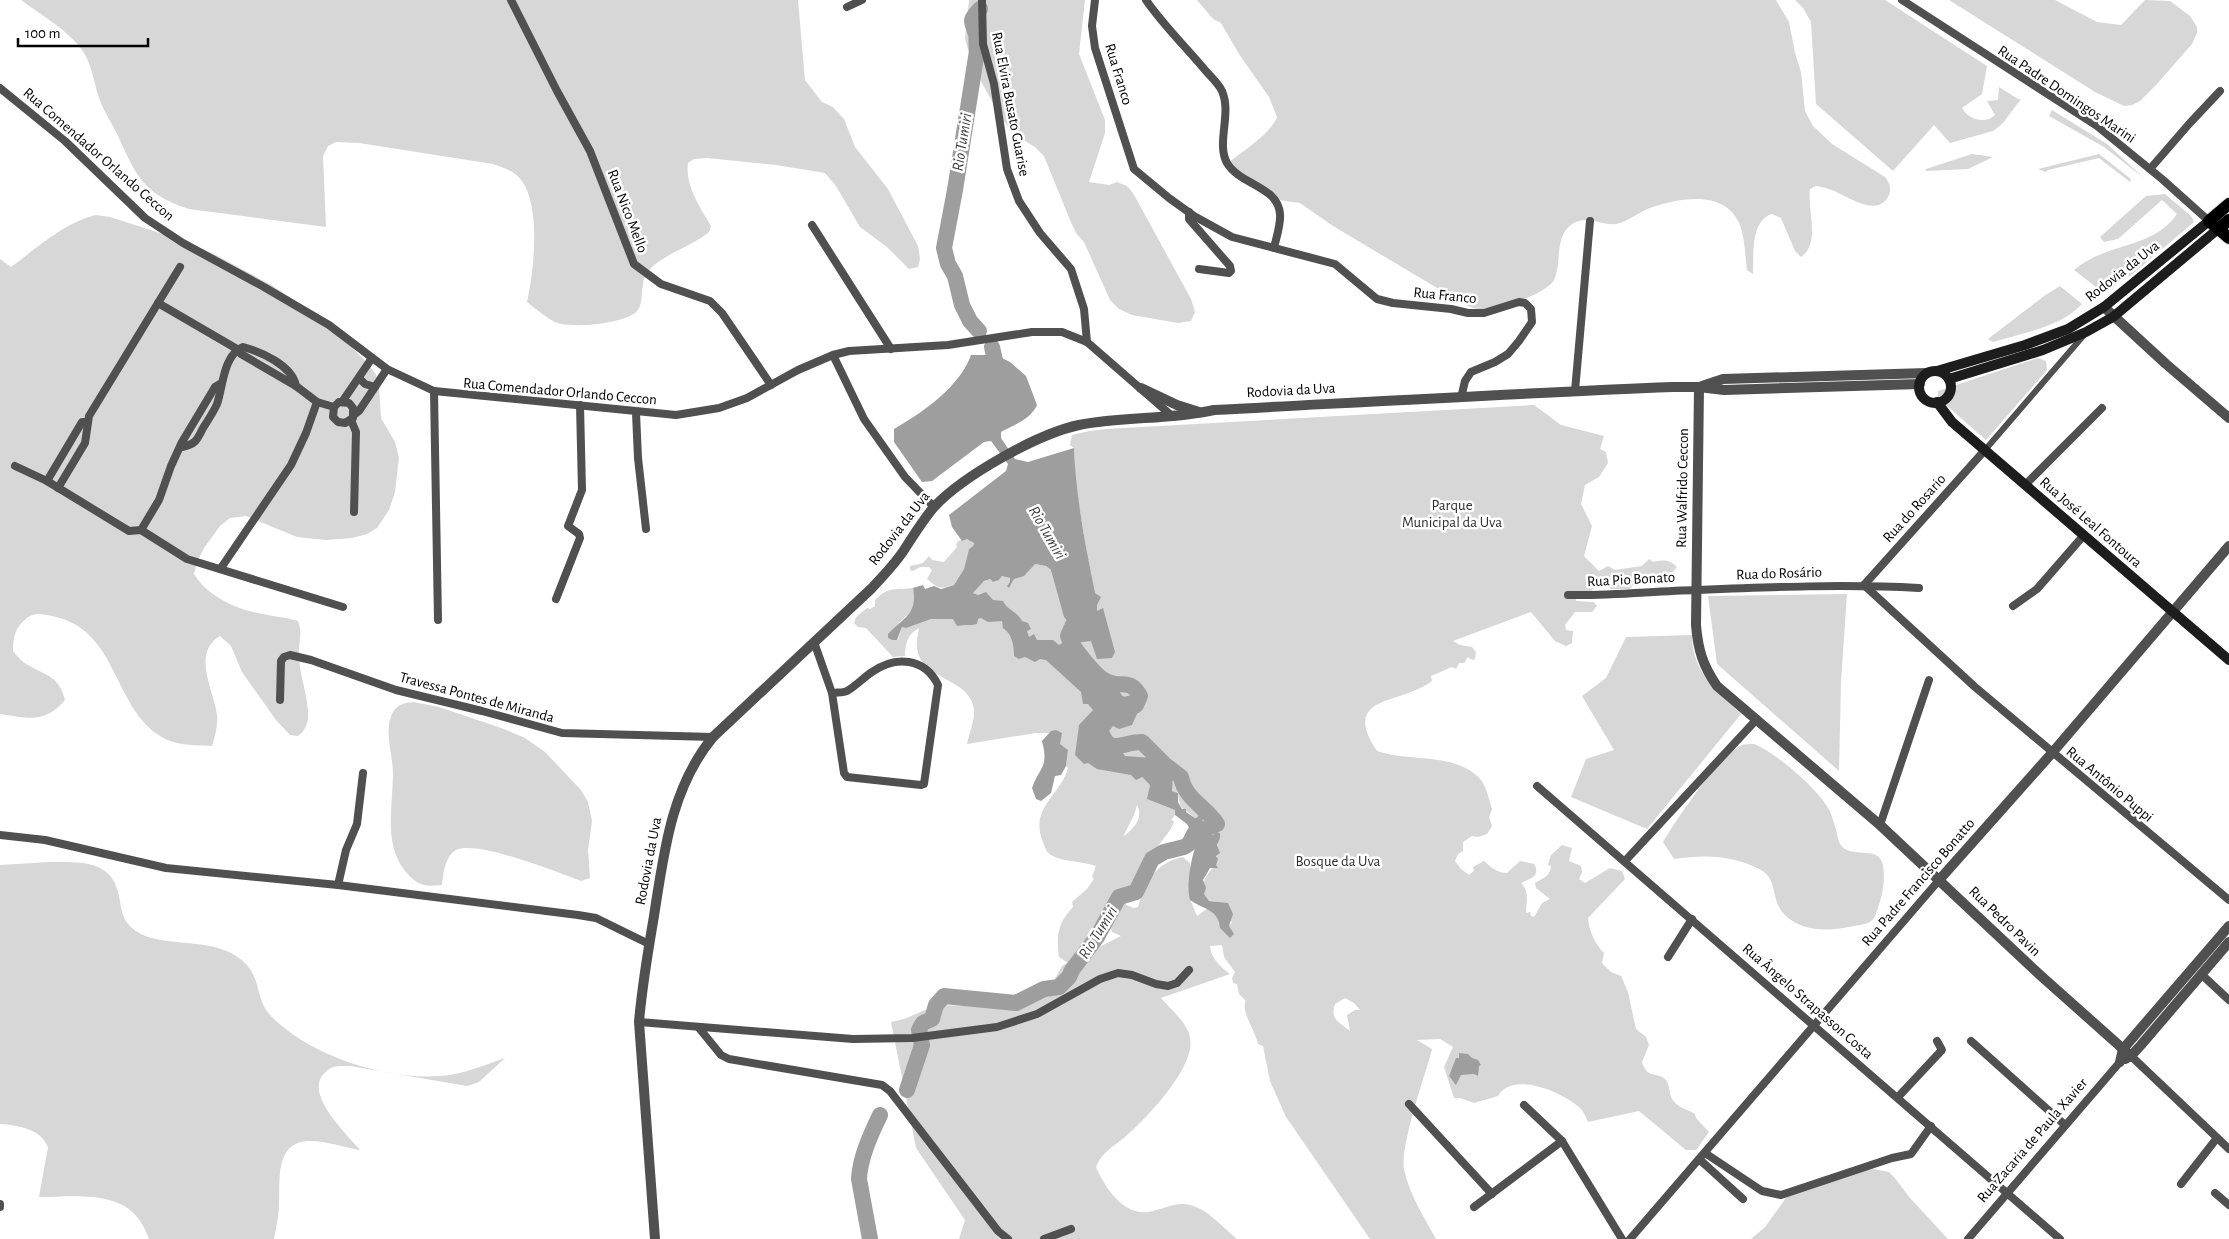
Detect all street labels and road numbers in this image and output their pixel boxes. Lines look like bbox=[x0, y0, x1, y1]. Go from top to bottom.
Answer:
street label: Rua Elvira Busato Guarise bbox=[989, 31, 1032, 178]
street label: Rua Franco bbox=[1102, 42, 1135, 107]
street label: Rua Padre Domingos Marini bbox=[1995, 43, 2138, 146]
street label: Rua Comendador Orlando Ceccon bbox=[20, 85, 177, 224]
street label: Rua Nico Mello bbox=[605, 168, 650, 255]
street label: Rodovia da Uva bbox=[2083, 238, 2162, 305]
street label: Rua Franco bbox=[1413, 285, 1477, 306]
street label: Rua Comendador Orlando Ceccon bbox=[462, 376, 658, 407]
street label: Rodovia da Uva bbox=[1246, 381, 1336, 400]
street label: Rua Walfrido Ceccon bbox=[1674, 428, 1691, 548]
street label: Rua do Rosario bbox=[1880, 471, 1949, 545]
street label: Rua José Leal Fontoura bbox=[2037, 474, 2145, 571]
street label: Rodovia da Uva bbox=[866, 489, 933, 568]
street label: Rua do Rosário bbox=[1736, 565, 1822, 582]
street label: Rua Pio Bonato bbox=[1587, 570, 1675, 589]
street label: Travessa Pontes de Miranda bbox=[398, 670, 556, 725]
street label: Rua Antônio Puppi bbox=[2063, 744, 2156, 825]
street label: Rodovia da Uva bbox=[633, 816, 664, 906]
street label: Rua Padre Francisco Bonatto bbox=[1859, 816, 1978, 949]
street label: Rua Pedro Pavin bbox=[1966, 884, 2043, 959]
street label: Rua Ângelo Strapasson Costa bbox=[1739, 940, 1877, 1062]
street label: Rua Zacaria de Paula Xavier bbox=[1974, 1075, 2091, 1206]

